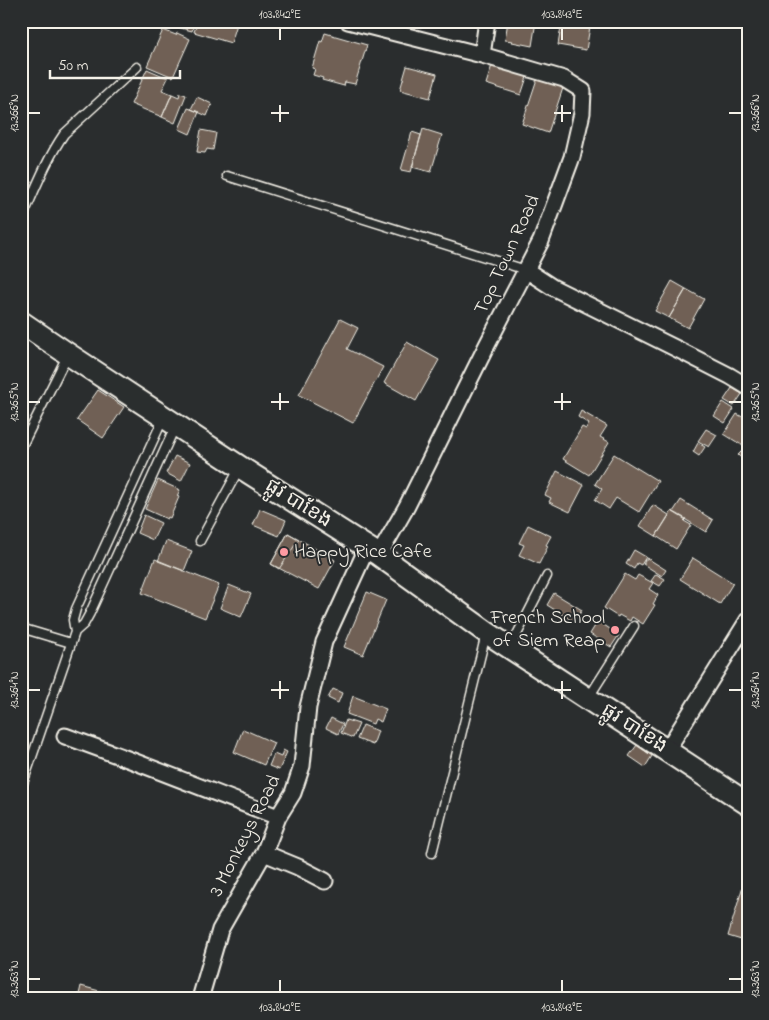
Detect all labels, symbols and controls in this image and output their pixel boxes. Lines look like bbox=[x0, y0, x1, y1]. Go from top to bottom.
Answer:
text: 103.842°E bbox=[259, 6, 301, 24]
text: 103.843°E bbox=[541, 6, 583, 24]
scale bar bbox=[50, 48, 180, 80]
text: 50 m bbox=[58, 55, 89, 77]
text: 13.366°N bbox=[6, 94, 24, 132]
text: 13.366°N bbox=[747, 94, 765, 132]
street label: Top Town Road bbox=[467, 190, 549, 320]
text: 13.365°N bbox=[6, 382, 24, 422]
text: 13.365°N bbox=[747, 382, 765, 422]
street label: ផ្លូវ បាខែង bbox=[258, 472, 337, 537]
place label: Happy Rice Cafe bbox=[294, 538, 432, 567]
marker: Happy Rice Cafe bbox=[278, 546, 290, 558]
place label: French School of Siem Reap bbox=[489, 604, 605, 656]
marker: French School of Siem Reap bbox=[609, 624, 621, 636]
text: 13.364°N bbox=[6, 671, 24, 709]
text: 13.364°N bbox=[747, 671, 765, 709]
street label: ផ្លូវ បាខែង bbox=[594, 697, 673, 763]
street label: 3 Monkeys Road bbox=[203, 770, 289, 902]
text: 13.363°N bbox=[6, 960, 24, 998]
text: 13.363°N bbox=[747, 960, 765, 998]
text: 103.842°E bbox=[259, 999, 301, 1017]
text: 103.843°E bbox=[541, 999, 583, 1017]

